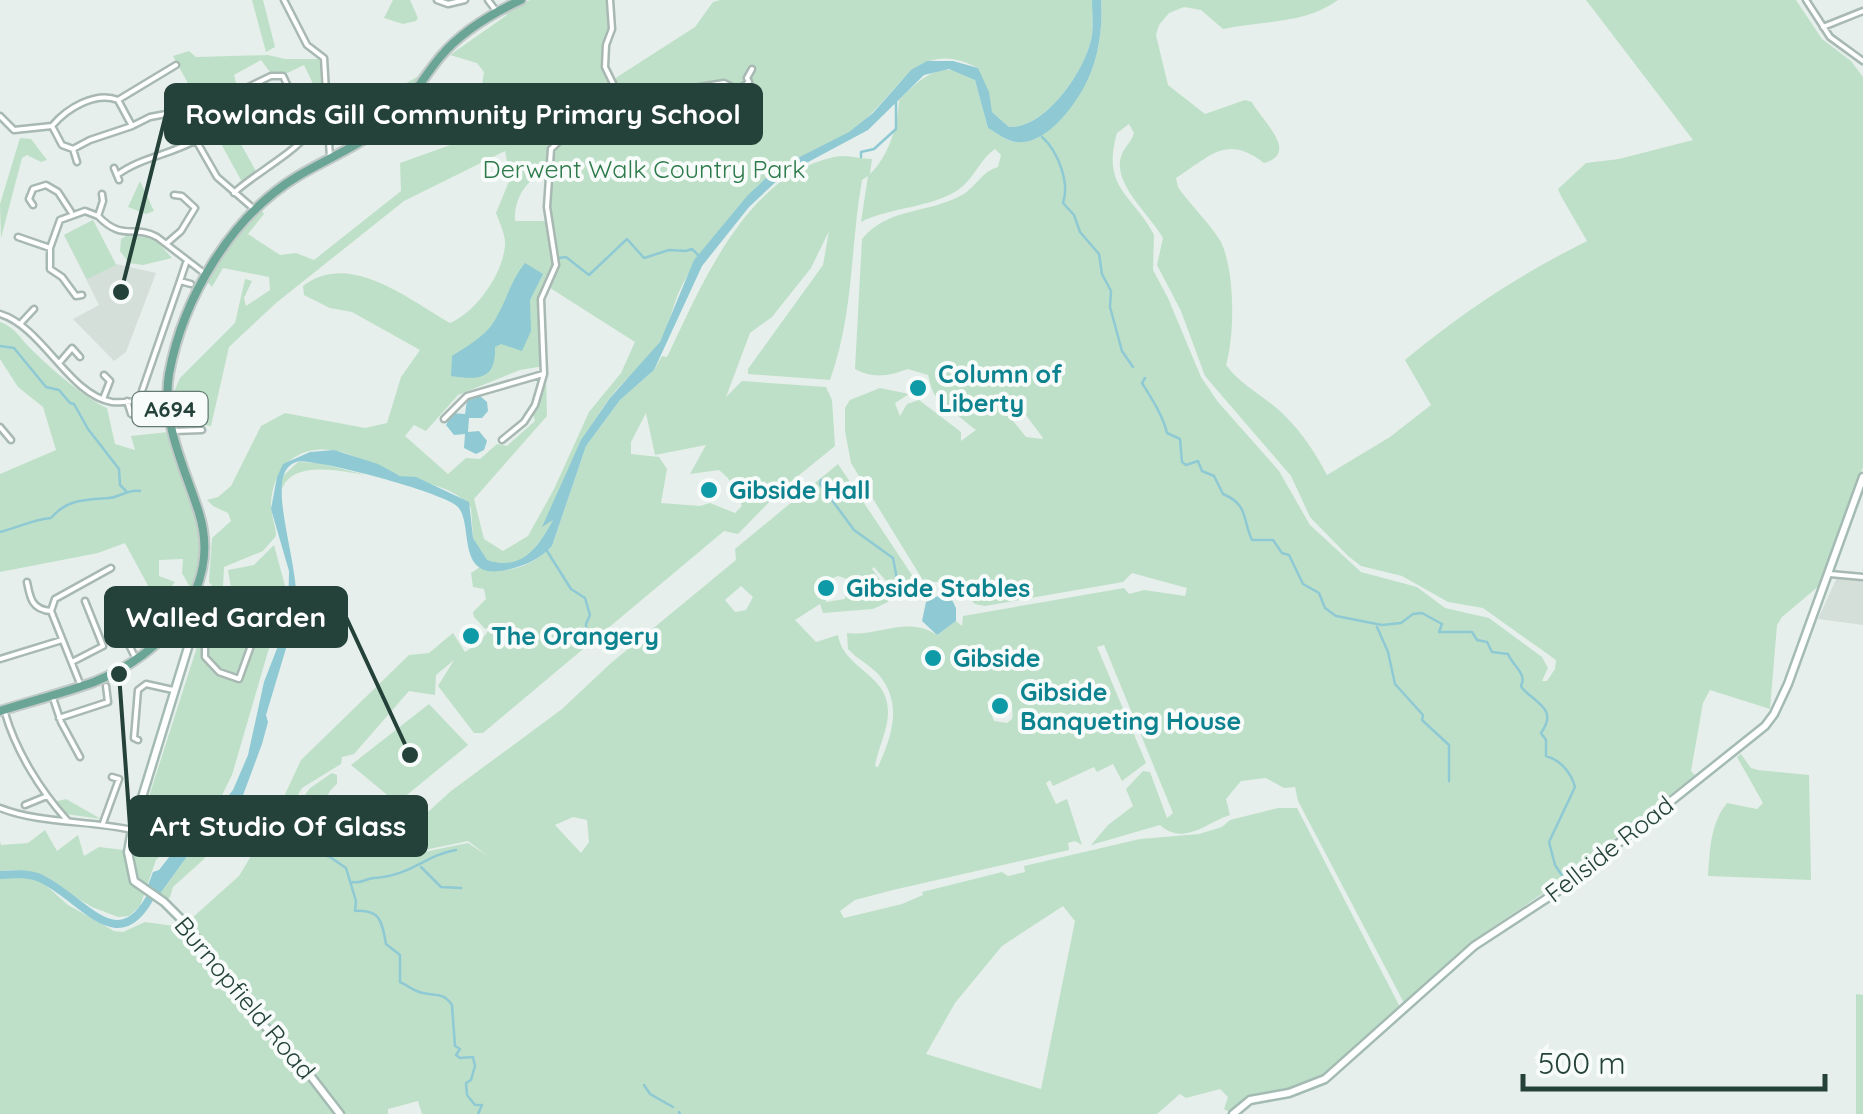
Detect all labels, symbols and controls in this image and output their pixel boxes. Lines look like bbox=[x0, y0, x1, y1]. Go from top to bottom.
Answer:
callout: Rowlands Gill Community Primary School bbox=[166, 85, 761, 143]
text: Rowlands Gill Community Primary School bbox=[185, 96, 741, 131]
park label: Derwent Walk Country Park bbox=[482, 153, 806, 184]
place label: Column of Liberty bbox=[938, 358, 1062, 418]
marker: Column of Liberty bbox=[907, 377, 929, 399]
road number: A694 bbox=[132, 392, 208, 426]
place label: Gibside Hall bbox=[729, 474, 871, 505]
marker: Gibside Hall bbox=[698, 479, 720, 501]
place label: Gibside Stables bbox=[846, 572, 1030, 603]
marker: Gibside Stables bbox=[815, 577, 837, 599]
callout: Walled Garden bbox=[106, 588, 346, 646]
text: Walled Garden bbox=[126, 599, 326, 634]
place label: The Orangery bbox=[491, 620, 659, 651]
marker: The Orangery bbox=[460, 625, 482, 647]
place label: Gibside bbox=[953, 642, 1040, 673]
marker: Gibside bbox=[922, 647, 944, 669]
place label: Gibside Banqueting House bbox=[1020, 676, 1241, 736]
marker: Gibside Banqueting House bbox=[989, 695, 1011, 717]
street label: Fellside Road bbox=[1538, 789, 1679, 908]
callout: Art Studio Of Glass bbox=[130, 797, 426, 855]
text: Art Studio Of Glass bbox=[150, 808, 406, 843]
street label: Burnopfield Road bbox=[168, 910, 322, 1085]
scale bar bbox=[1523, 1029, 1826, 1091]
text: 500 m bbox=[1538, 1044, 1626, 1082]

